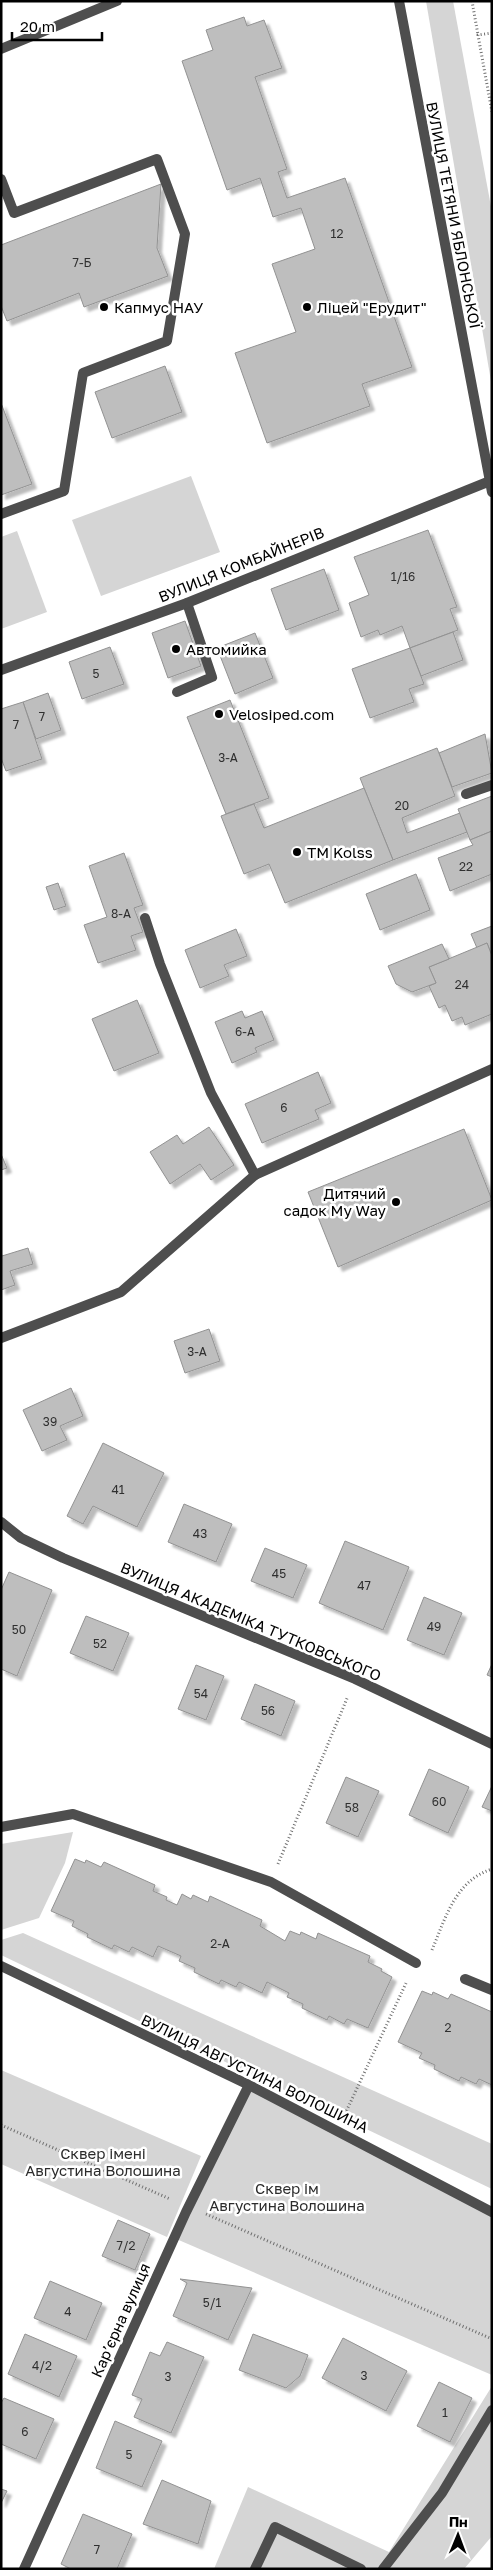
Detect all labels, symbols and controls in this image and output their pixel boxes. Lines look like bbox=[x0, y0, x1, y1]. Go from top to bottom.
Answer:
scale bar bbox=[12, 10, 102, 42]
text: 20 m bbox=[20, 17, 55, 35]
street label: ВУЛИЦЯ ТЕТЯНИ ЯБЛОНСЬКОЇ bbox=[423, 100, 485, 330]
house number: 12 bbox=[331, 226, 343, 241]
house number: 7-Б bbox=[73, 255, 91, 270]
place label: Капмус НАУ bbox=[114, 298, 203, 316]
place label: Ліцей "Ерудит" bbox=[317, 298, 427, 316]
marker: Капмус НАУ bbox=[98, 301, 110, 313]
marker: Ліцей "Ерудит" bbox=[301, 301, 313, 313]
street label: ВУЛИЦЯ КОМБАЙНЕРІВ bbox=[156, 523, 326, 605]
house number: 1/16 bbox=[391, 569, 415, 584]
place label: Автомийка bbox=[186, 640, 267, 658]
marker: Автомийка bbox=[170, 643, 182, 655]
house number: 5 bbox=[93, 666, 100, 681]
place label: Velosiped.com bbox=[229, 705, 334, 723]
marker: Velosiped.com bbox=[213, 708, 225, 720]
house number: 7 bbox=[39, 709, 45, 724]
house number: 7 bbox=[13, 717, 19, 732]
house number: 3-А bbox=[218, 750, 238, 765]
house number: 20 bbox=[395, 798, 409, 813]
place label: TM Kolss bbox=[307, 843, 373, 861]
marker: TM Kolss bbox=[291, 846, 303, 858]
house number: 22 bbox=[459, 859, 473, 874]
house number: 8-А bbox=[111, 906, 131, 921]
house number: 24 bbox=[455, 977, 469, 992]
house number: 6-А bbox=[235, 1024, 255, 1039]
house number: 6 bbox=[280, 1100, 288, 1115]
place label: Дитячий садок My Way bbox=[283, 1184, 387, 1219]
marker: Дитячий садок My Way bbox=[390, 1196, 402, 1208]
house number: 3-А bbox=[187, 1344, 207, 1359]
house number: 39 bbox=[43, 1414, 57, 1429]
house number: 41 bbox=[111, 1482, 125, 1497]
house number: 43 bbox=[193, 1526, 207, 1541]
street label: ВУЛИЦЯ АКАДЕМІКА ТУТКОВСЬКОГО bbox=[118, 1558, 384, 1684]
house number: 45 bbox=[272, 1566, 286, 1581]
house number: 47 bbox=[357, 1578, 371, 1593]
house number: 49 bbox=[427, 1619, 441, 1634]
house number: 50 bbox=[12, 1622, 26, 1637]
house number: 52 bbox=[93, 1636, 107, 1651]
house number: 54 bbox=[194, 1686, 208, 1701]
house number: 56 bbox=[261, 1703, 275, 1718]
house number: 60 bbox=[432, 1794, 446, 1809]
house number: 58 bbox=[345, 1800, 359, 1815]
house number: 2-А bbox=[210, 1936, 230, 1951]
street label: ВУЛИЦЯ АВГУСТИНА ВОЛОШИНА bbox=[138, 2010, 372, 2136]
house number: 2 bbox=[445, 2020, 452, 2035]
park label: Сквер імені Августина Волошина bbox=[25, 2144, 181, 2179]
park label: Сквер ім Августина Волошина bbox=[209, 2179, 365, 2214]
house number: 7/2 bbox=[116, 2238, 136, 2253]
street label: Карʼєрна вулиця bbox=[87, 2260, 153, 2380]
house number: 5/1 bbox=[203, 2295, 221, 2310]
house number: 4 bbox=[64, 2304, 72, 2319]
house number: 4/2 bbox=[32, 2358, 52, 2373]
house number: 3 bbox=[360, 2368, 368, 2383]
house number: 3 bbox=[164, 2369, 172, 2384]
house number: 1 bbox=[442, 2405, 448, 2420]
house number: 6 bbox=[21, 2424, 29, 2439]
house number: 5 bbox=[126, 2447, 133, 2462]
north arrow bbox=[433, 2510, 483, 2560]
text: Пн bbox=[449, 2513, 468, 2530]
house number: 7 bbox=[94, 2542, 100, 2557]

